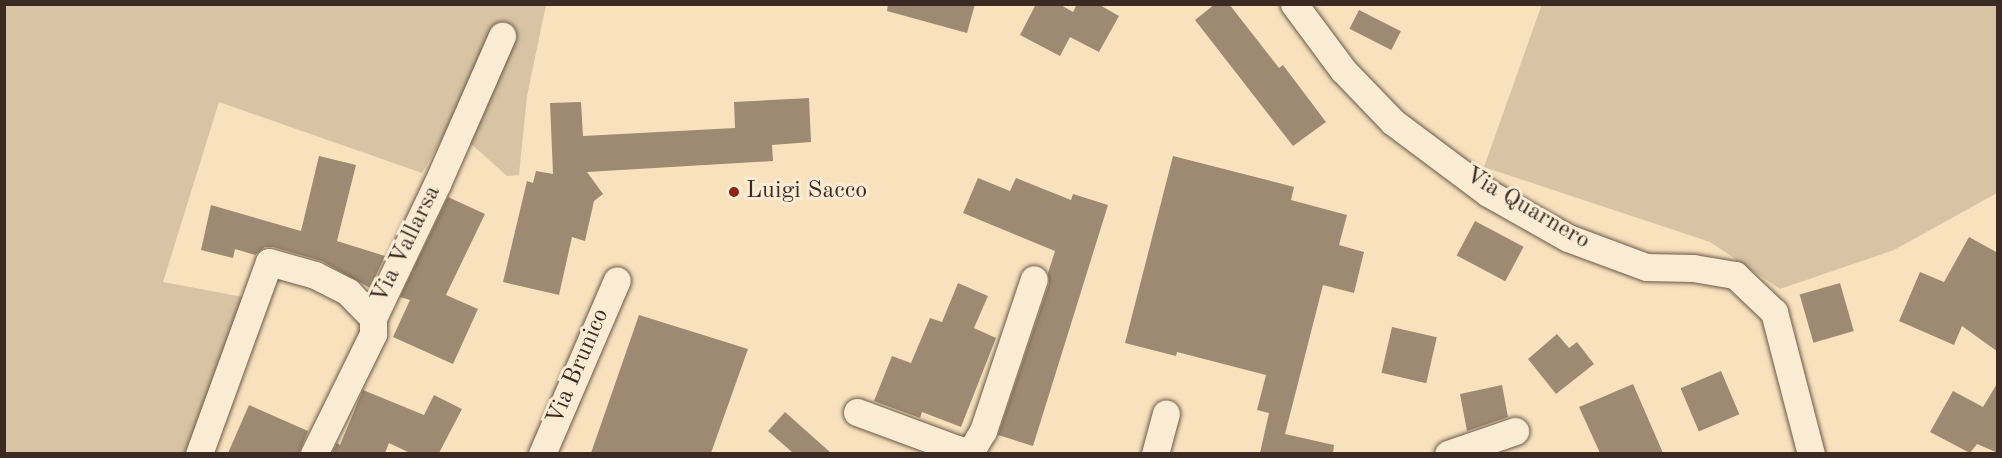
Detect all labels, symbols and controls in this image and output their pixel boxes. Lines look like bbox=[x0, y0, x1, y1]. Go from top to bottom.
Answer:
street label: Via Quarnero bbox=[1459, 162, 1595, 256]
place label: Luigi Sacco bbox=[746, 178, 867, 206]
street label: Via Vallarsa bbox=[366, 181, 448, 309]
marker: Luigi Sacco bbox=[727, 185, 741, 199]
street label: Via Brunico bbox=[542, 305, 616, 429]

